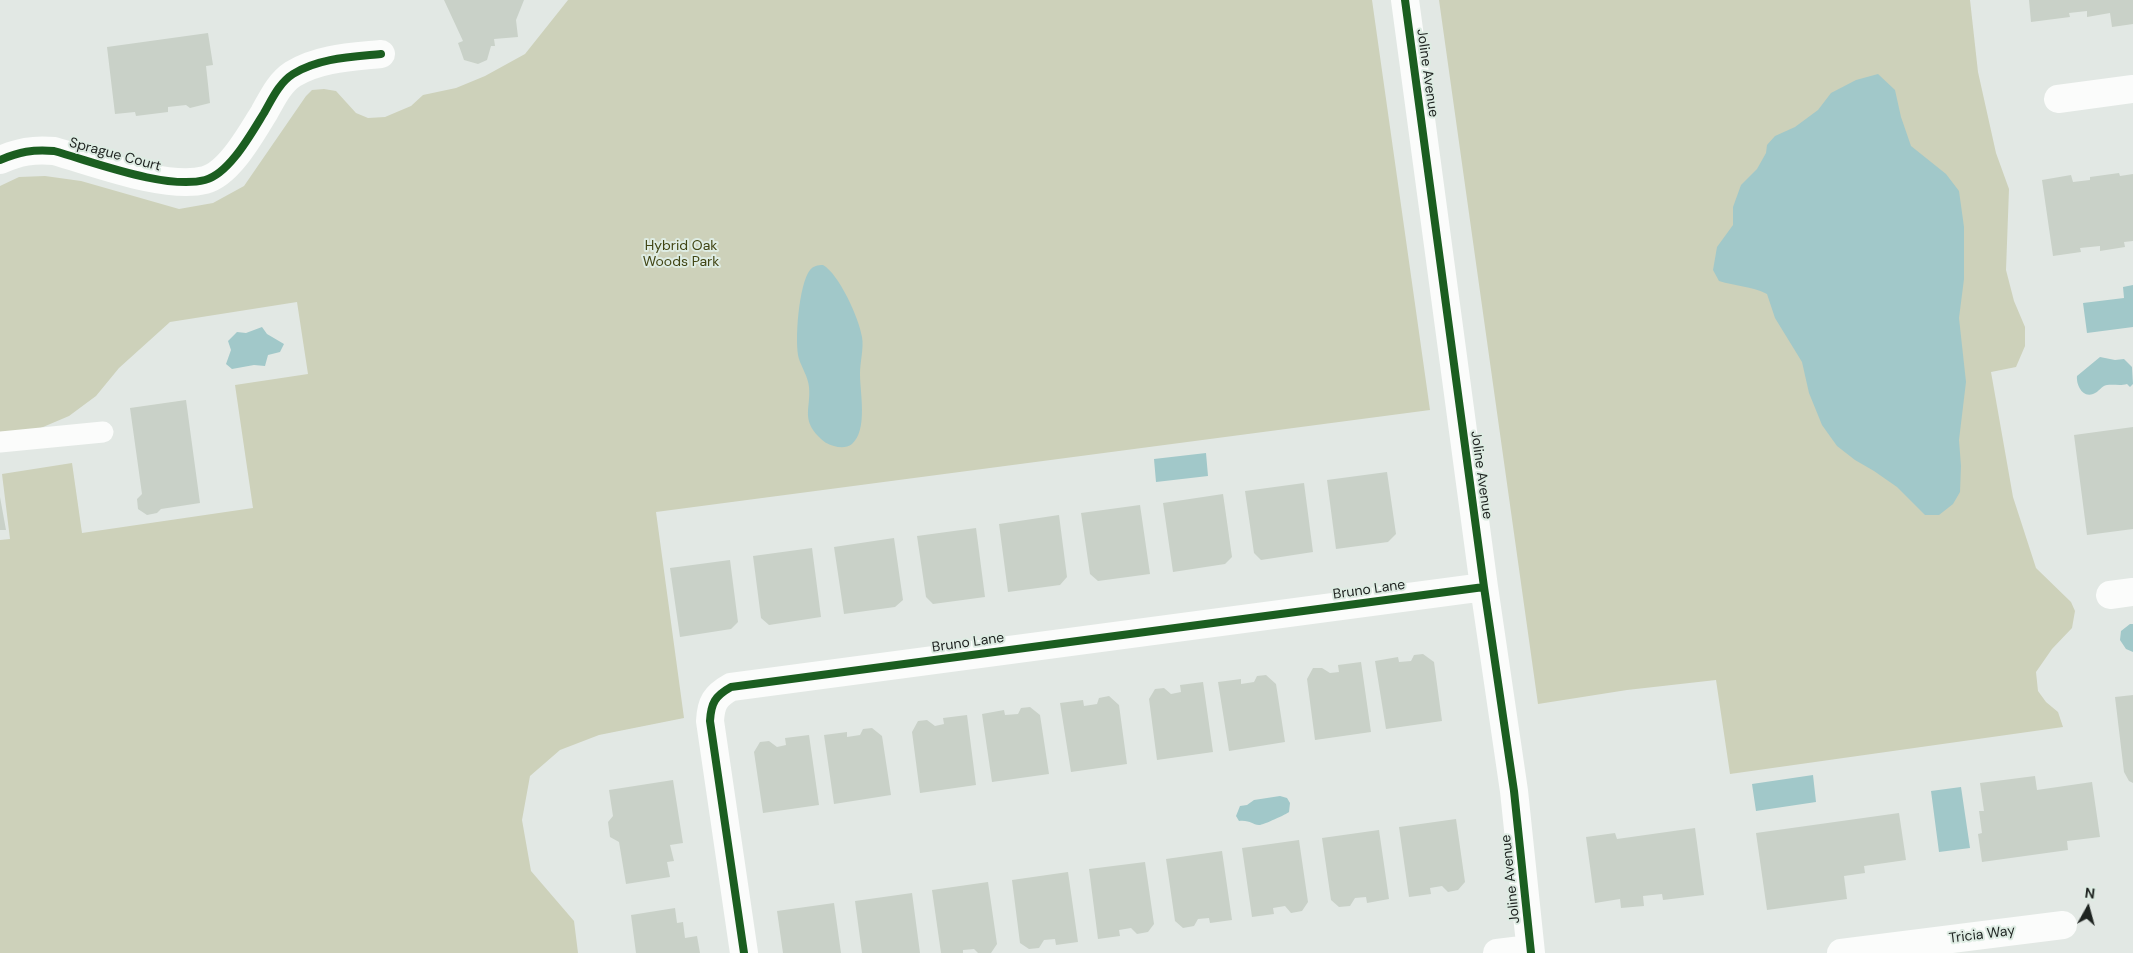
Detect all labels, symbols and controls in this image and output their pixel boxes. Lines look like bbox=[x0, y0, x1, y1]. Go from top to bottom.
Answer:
street label: Joline Avenue bbox=[1412, 28, 1442, 118]
street label: Sprague Court bbox=[67, 135, 163, 175]
park label: Hybrid Oak Woods Park bbox=[643, 238, 719, 270]
street label: Joline Avenue bbox=[1466, 430, 1496, 520]
street label: Bruno Lane bbox=[1332, 577, 1406, 603]
street label: Bruno Lane bbox=[931, 630, 1005, 656]
street label: Joline Avenue bbox=[1498, 834, 1524, 924]
north arrow bbox=[2063, 883, 2113, 933]
text: N bbox=[2084, 884, 2096, 903]
street label: Tricia Way bbox=[1948, 923, 2016, 947]

